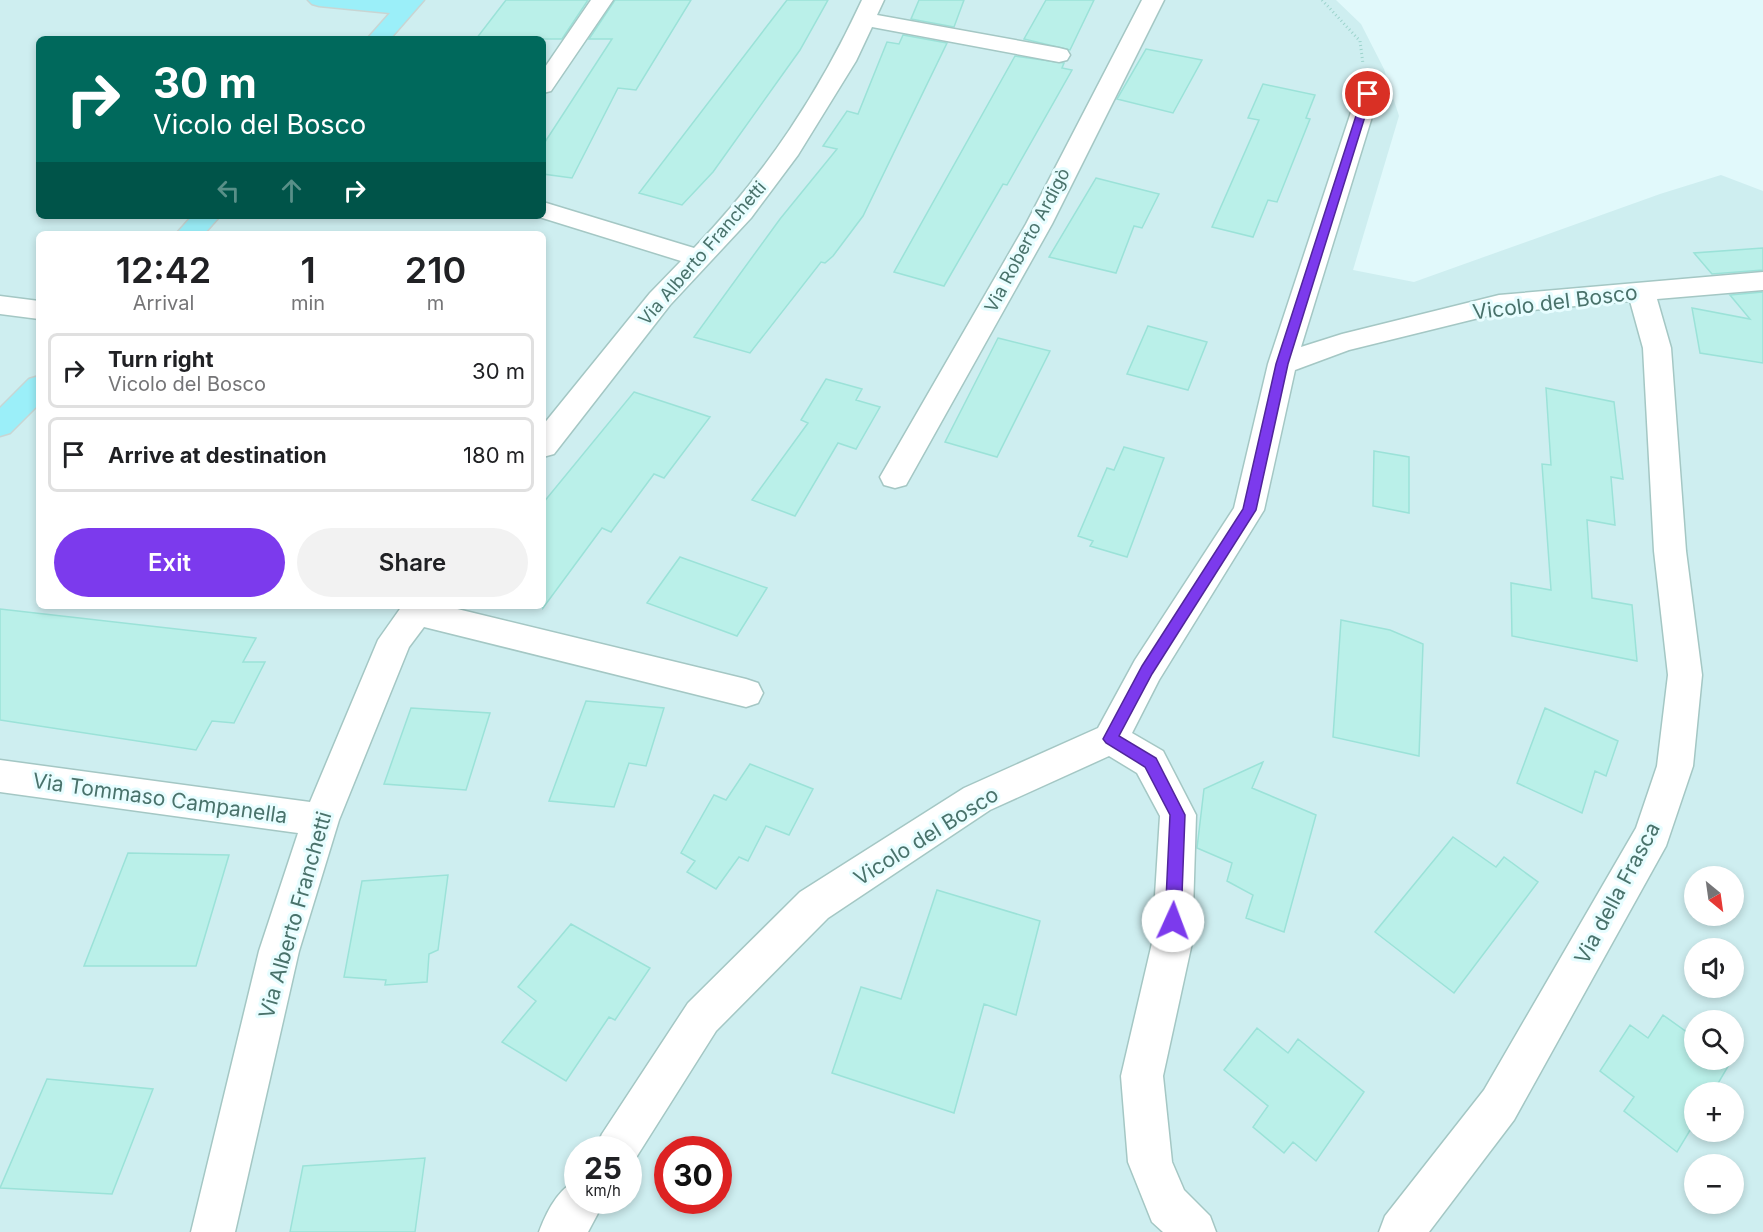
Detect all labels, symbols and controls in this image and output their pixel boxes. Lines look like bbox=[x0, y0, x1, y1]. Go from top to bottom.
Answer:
text: 30 m bbox=[153, 57, 257, 108]
icon: right bbox=[54, 60, 132, 138]
pin bbox=[1342, 68, 1393, 119]
icon: arrive bbox=[1351, 77, 1384, 110]
text: Vicolo del Bosco bbox=[153, 108, 366, 141]
street label: Via Roberto Ardigò bbox=[980, 164, 1074, 316]
icon: left bbox=[212, 174, 245, 207]
icon: ahead bbox=[275, 174, 308, 207]
icon: right bbox=[338, 174, 371, 207]
street label: Via Alberto Franchetti bbox=[634, 177, 770, 329]
text: 12:42 bbox=[116, 248, 211, 292]
text: 1 bbox=[300, 248, 316, 292]
text: 210 bbox=[405, 248, 466, 292]
street label: Vicolo del Bosco bbox=[1471, 279, 1639, 325]
text: Arrival bbox=[133, 291, 194, 315]
text: min bbox=[291, 291, 325, 315]
text: m bbox=[427, 291, 444, 315]
text: Turn right bbox=[108, 346, 214, 372]
icon: right bbox=[57, 354, 90, 387]
text: 30 m bbox=[472, 358, 525, 384]
text: Vicolo del Bosco bbox=[108, 372, 266, 396]
icon: arrive bbox=[57, 438, 90, 471]
text: Arrive at destination bbox=[108, 442, 327, 468]
text: 180 m bbox=[463, 442, 525, 468]
button: Exit bbox=[54, 528, 285, 597]
button: Share bbox=[297, 528, 528, 597]
street label: Via Tommaso Campanella bbox=[31, 768, 289, 828]
street label: Vicolo del Bosco bbox=[849, 781, 1003, 891]
street label: Via Alberto Franchetti bbox=[253, 809, 337, 1021]
street label: Via della Frasca bbox=[1569, 818, 1665, 968]
north arrow bbox=[1684, 866, 1744, 926]
map controls bbox=[1684, 866, 1744, 1214]
position arrow bbox=[1141, 889, 1205, 953]
button: sound bbox=[1684, 938, 1744, 998]
button: search bbox=[1684, 1010, 1744, 1070]
button: + bbox=[1684, 1082, 1744, 1142]
speed limit sign: 30 bbox=[654, 1136, 732, 1214]
text: 25 bbox=[584, 1150, 622, 1186]
button: − bbox=[1684, 1154, 1744, 1214]
text: km/h bbox=[585, 1181, 621, 1200]

